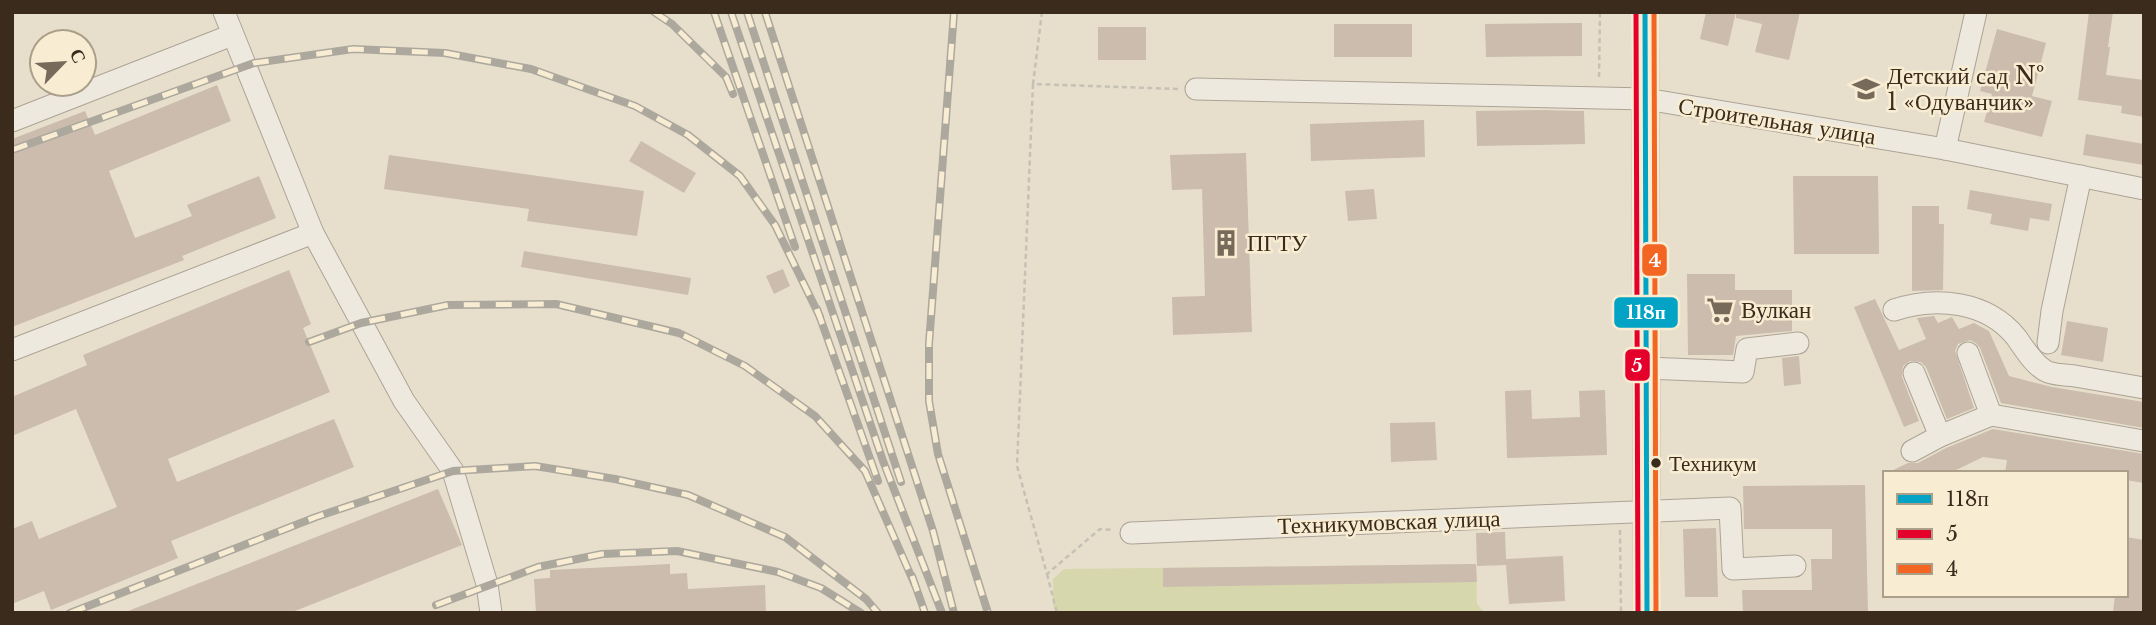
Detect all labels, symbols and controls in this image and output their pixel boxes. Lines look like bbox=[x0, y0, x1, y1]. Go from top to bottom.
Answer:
north arrow bbox=[28, 28, 98, 98]
text: С bbox=[65, 45, 91, 67]
place label: Детский сад № 1 «Одуванчик» bbox=[1887, 62, 2045, 116]
school or university icon: Детский сад № 1 «Одуванчик» bbox=[1851, 74, 1881, 104]
street label: Строительная улица bbox=[1676, 92, 1878, 150]
building icon: ПГТУ bbox=[1211, 228, 1241, 258]
place label: ПГТУ bbox=[1247, 229, 1308, 257]
line badge: 4 bbox=[1641, 243, 1668, 277]
text: 4 bbox=[1649, 249, 1661, 272]
supermarket icon: Вулкан bbox=[1705, 295, 1735, 325]
line badge: 118п bbox=[1613, 296, 1679, 329]
place label: Вулкан bbox=[1741, 296, 1811, 324]
text: 118п bbox=[1626, 301, 1666, 324]
line badge: 5 bbox=[1624, 348, 1651, 382]
text: 5 bbox=[1631, 354, 1643, 377]
place label: Техникум bbox=[1669, 451, 1756, 477]
marker: Техникум bbox=[1649, 456, 1663, 470]
legend bbox=[1883, 471, 2128, 597]
text: 118п bbox=[1946, 486, 1989, 512]
street label: Техникумовская улица bbox=[1277, 504, 1501, 540]
text: 5 bbox=[1946, 521, 1958, 547]
text: 4 bbox=[1946, 556, 1958, 582]

